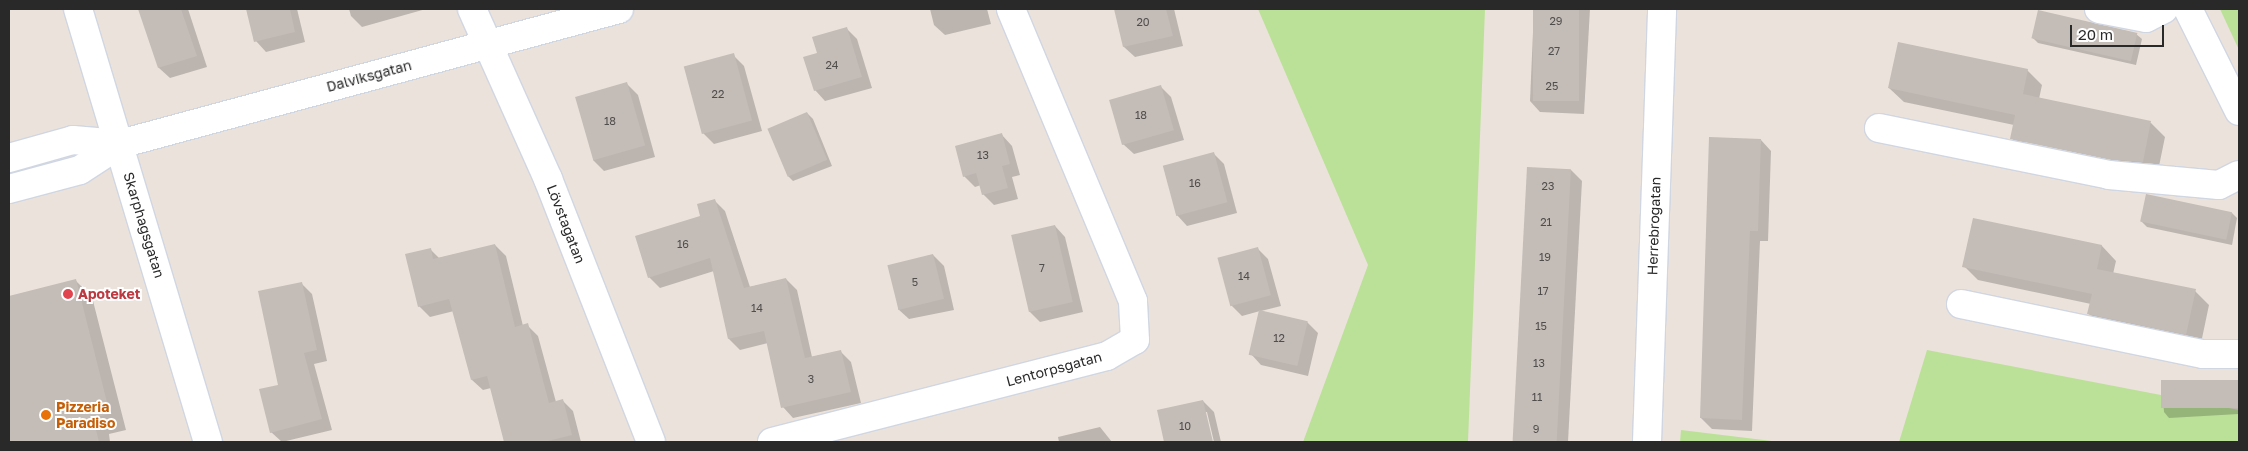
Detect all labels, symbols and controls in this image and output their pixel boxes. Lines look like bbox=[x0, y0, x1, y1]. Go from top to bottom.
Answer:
house number: 29 bbox=[1549, 14, 1563, 28]
house number: 20 bbox=[1136, 15, 1150, 29]
scale bar bbox=[2073, 15, 2167, 47]
text: 20 m bbox=[2078, 25, 2113, 43]
house number: 27 bbox=[1548, 44, 1560, 58]
street label: Dalviksgatan bbox=[325, 57, 413, 95]
house number: 24 bbox=[825, 58, 839, 72]
house number: 25 bbox=[1546, 79, 1558, 93]
house number: 22 bbox=[712, 87, 724, 101]
house number: 18 bbox=[1135, 108, 1147, 122]
house number: 18 bbox=[604, 114, 616, 128]
house number: 13 bbox=[977, 148, 989, 162]
street label: Skarphagsgatan bbox=[120, 170, 168, 280]
house number: 16 bbox=[1189, 176, 1201, 190]
street label: Herrebrogatan bbox=[1644, 176, 1664, 276]
house number: 23 bbox=[1542, 179, 1554, 193]
street label: Lövstagatan bbox=[543, 182, 589, 266]
house number: 21 bbox=[1540, 215, 1552, 229]
house number: 16 bbox=[677, 237, 689, 251]
house number: 19 bbox=[1539, 250, 1551, 264]
house number: 7 bbox=[1039, 261, 1045, 275]
house number: 14 bbox=[1238, 269, 1250, 283]
house number: 5 bbox=[912, 275, 918, 289]
house number: 17 bbox=[1537, 284, 1549, 298]
place label: Apoteket bbox=[78, 286, 140, 302]
marker: Apoteket bbox=[62, 288, 74, 300]
house number: 14 bbox=[751, 301, 763, 315]
house number: 15 bbox=[1535, 319, 1547, 333]
house number: 12 bbox=[1273, 331, 1285, 345]
street label: Lentorpsgatan bbox=[1004, 348, 1104, 390]
house number: 13 bbox=[1533, 356, 1545, 370]
house number: 3 bbox=[808, 372, 814, 386]
house number: 11 bbox=[1532, 390, 1542, 404]
place label: Pizzeria Paradiso bbox=[56, 399, 115, 432]
marker: Pizzeria Paradiso bbox=[40, 409, 52, 421]
house number: 10 bbox=[1179, 419, 1191, 433]
house number: 9 bbox=[1533, 422, 1539, 436]

